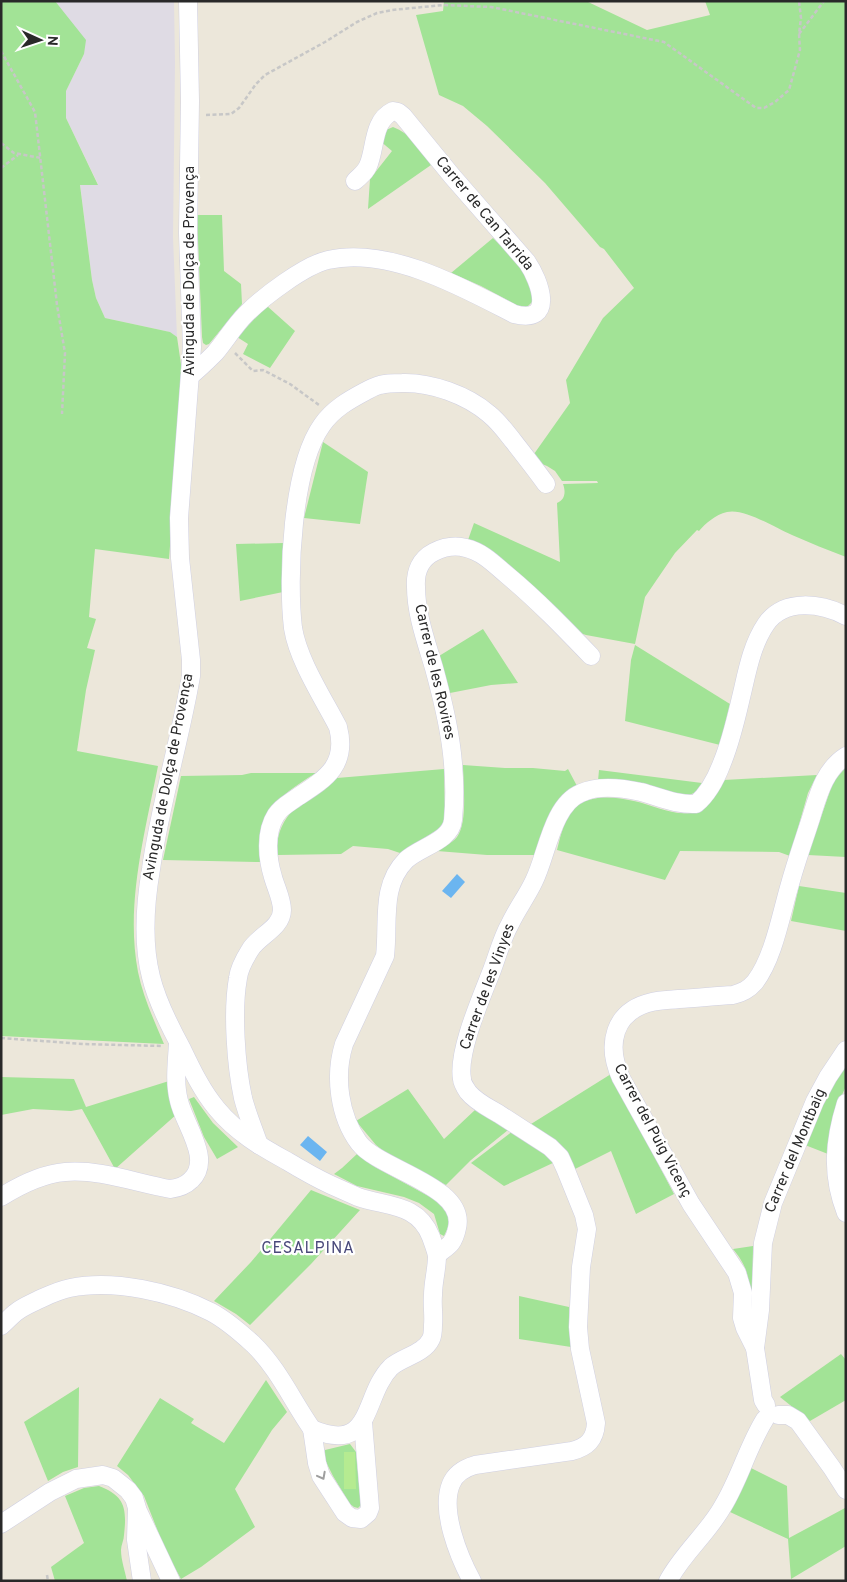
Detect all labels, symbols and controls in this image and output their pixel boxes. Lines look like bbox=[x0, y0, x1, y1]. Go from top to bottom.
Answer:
north arrow bbox=[15, 15, 65, 65]
text: N bbox=[43, 35, 60, 46]
street label: Carrer de Can Tarrida bbox=[431, 153, 537, 275]
street label: Avinguda de Dolça de Provença bbox=[181, 166, 200, 376]
street label: Carrer de les Rovires bbox=[409, 602, 459, 742]
street label: Avinguda de Dolça de Provença bbox=[140, 672, 198, 882]
street label: Carrer de les Vinyes bbox=[456, 921, 520, 1053]
street label: Carrer del Puig Vicenç bbox=[609, 1061, 695, 1201]
street label: Carrer del Montbaig bbox=[761, 1086, 831, 1216]
district label: CESALPINA bbox=[261, 1239, 355, 1259]
one-way arrow bbox=[316, 1471, 326, 1480]

